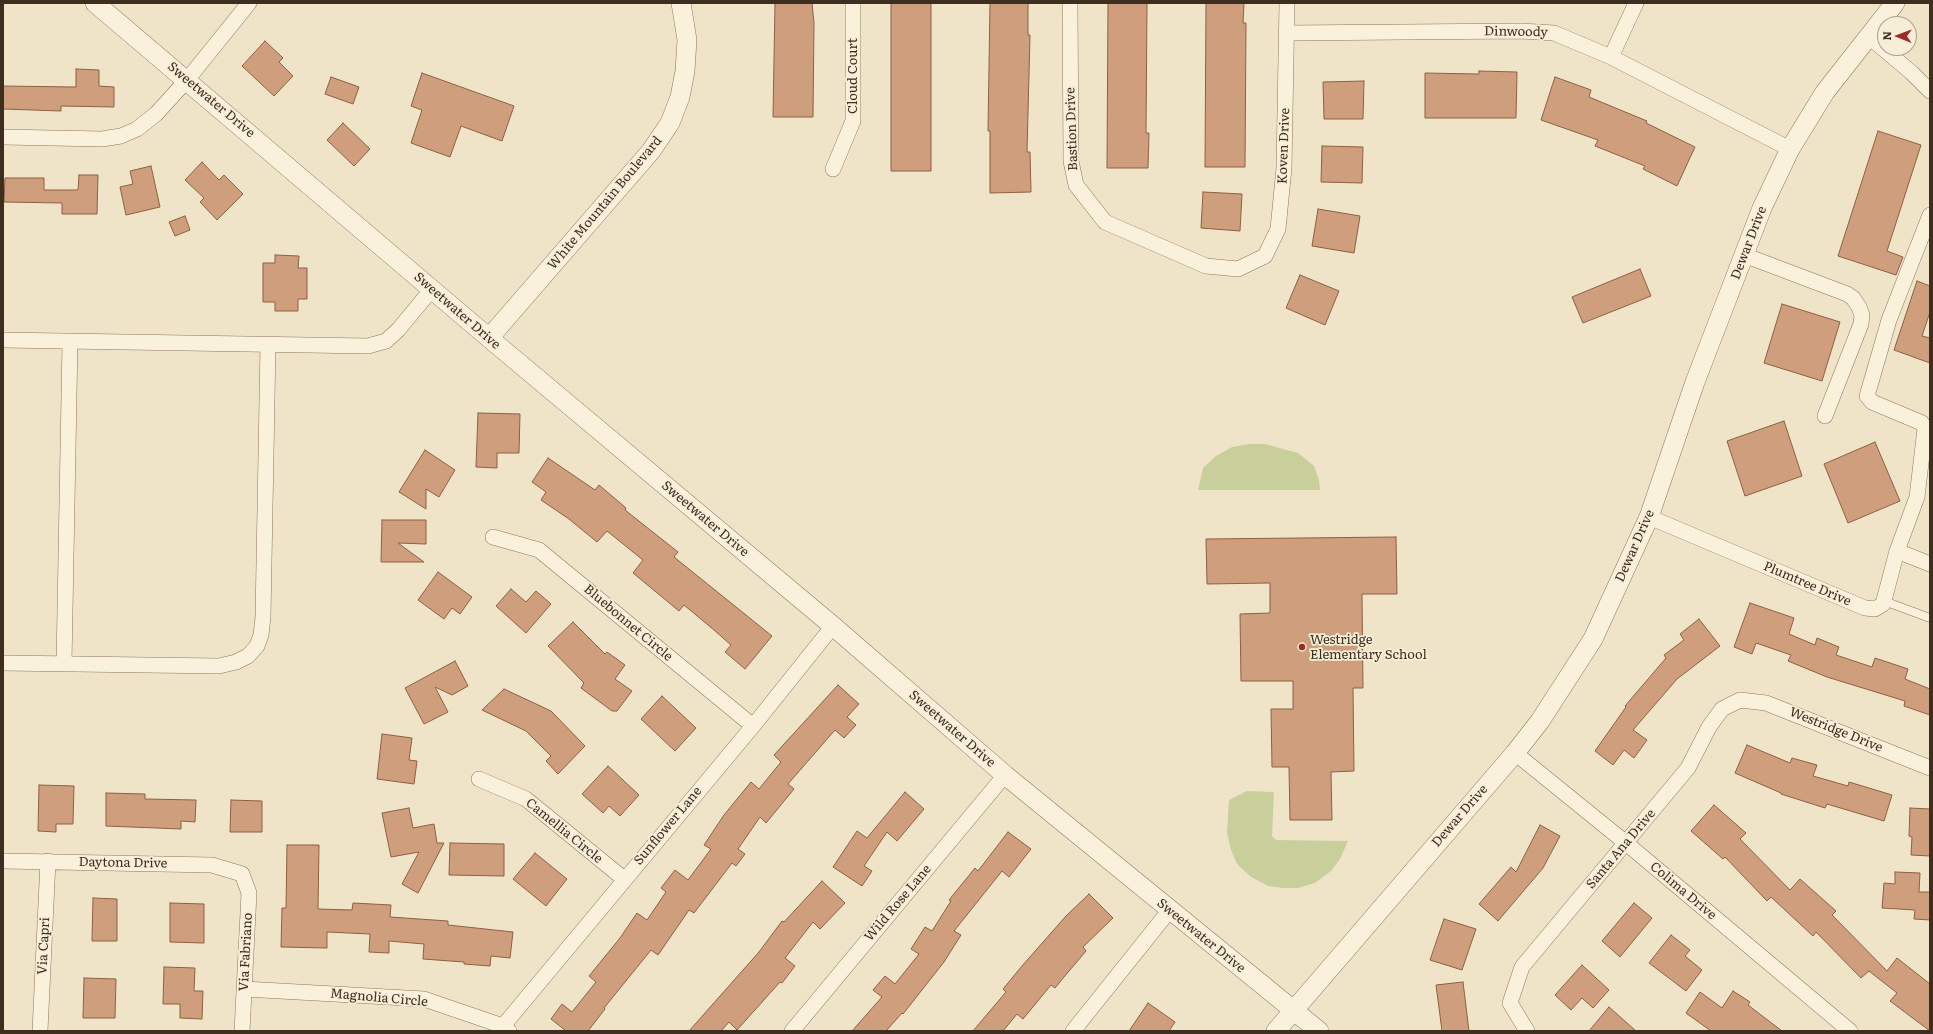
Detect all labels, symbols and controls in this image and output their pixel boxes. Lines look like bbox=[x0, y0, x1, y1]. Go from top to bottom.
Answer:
north arrow bbox=[1877, 16, 1917, 56]
street label: Dinwoody bbox=[1484, 24, 1548, 40]
text: N bbox=[1878, 31, 1894, 41]
street label: Cloud Court bbox=[845, 38, 861, 114]
street label: Sweetwater Drive bbox=[164, 59, 258, 141]
street label: Bastion Drive bbox=[1063, 87, 1081, 171]
street label: Koven Drive bbox=[1275, 108, 1293, 184]
street label: White Mountain Boulevard bbox=[545, 133, 665, 273]
street label: Dewar Drive bbox=[1728, 204, 1770, 282]
street label: Sweetwater Drive bbox=[411, 269, 503, 353]
street label: Sweetwater Drive bbox=[658, 478, 752, 560]
street label: Dewar Drive bbox=[1612, 507, 1658, 585]
street label: Plumtree Drive bbox=[1761, 559, 1853, 609]
street label: Bluebonnet Circle bbox=[580, 581, 676, 665]
place label: Westridge Elementary School bbox=[1310, 632, 1427, 663]
marker: Westridge Elementary School bbox=[1297, 642, 1307, 652]
street label: Sweetwater Drive bbox=[906, 687, 998, 771]
street label: Westridge Drive bbox=[1787, 704, 1885, 756]
street label: Dewar Drive bbox=[1429, 782, 1491, 850]
street label: Sunflower Lane bbox=[631, 784, 705, 868]
street label: Camellia Circle bbox=[522, 795, 606, 867]
street label: Santa Ana Drive bbox=[1583, 806, 1659, 892]
street label: Daytona Drive bbox=[78, 854, 168, 872]
street label: Colima Drive bbox=[1647, 859, 1719, 923]
street label: Wild Rose Lane bbox=[861, 862, 935, 944]
street label: Sweetwater Drive bbox=[1154, 896, 1248, 976]
street label: Via Fabriano bbox=[236, 912, 256, 992]
street label: Via Capri bbox=[35, 917, 53, 975]
street label: Magnolia Circle bbox=[329, 986, 429, 1010]

